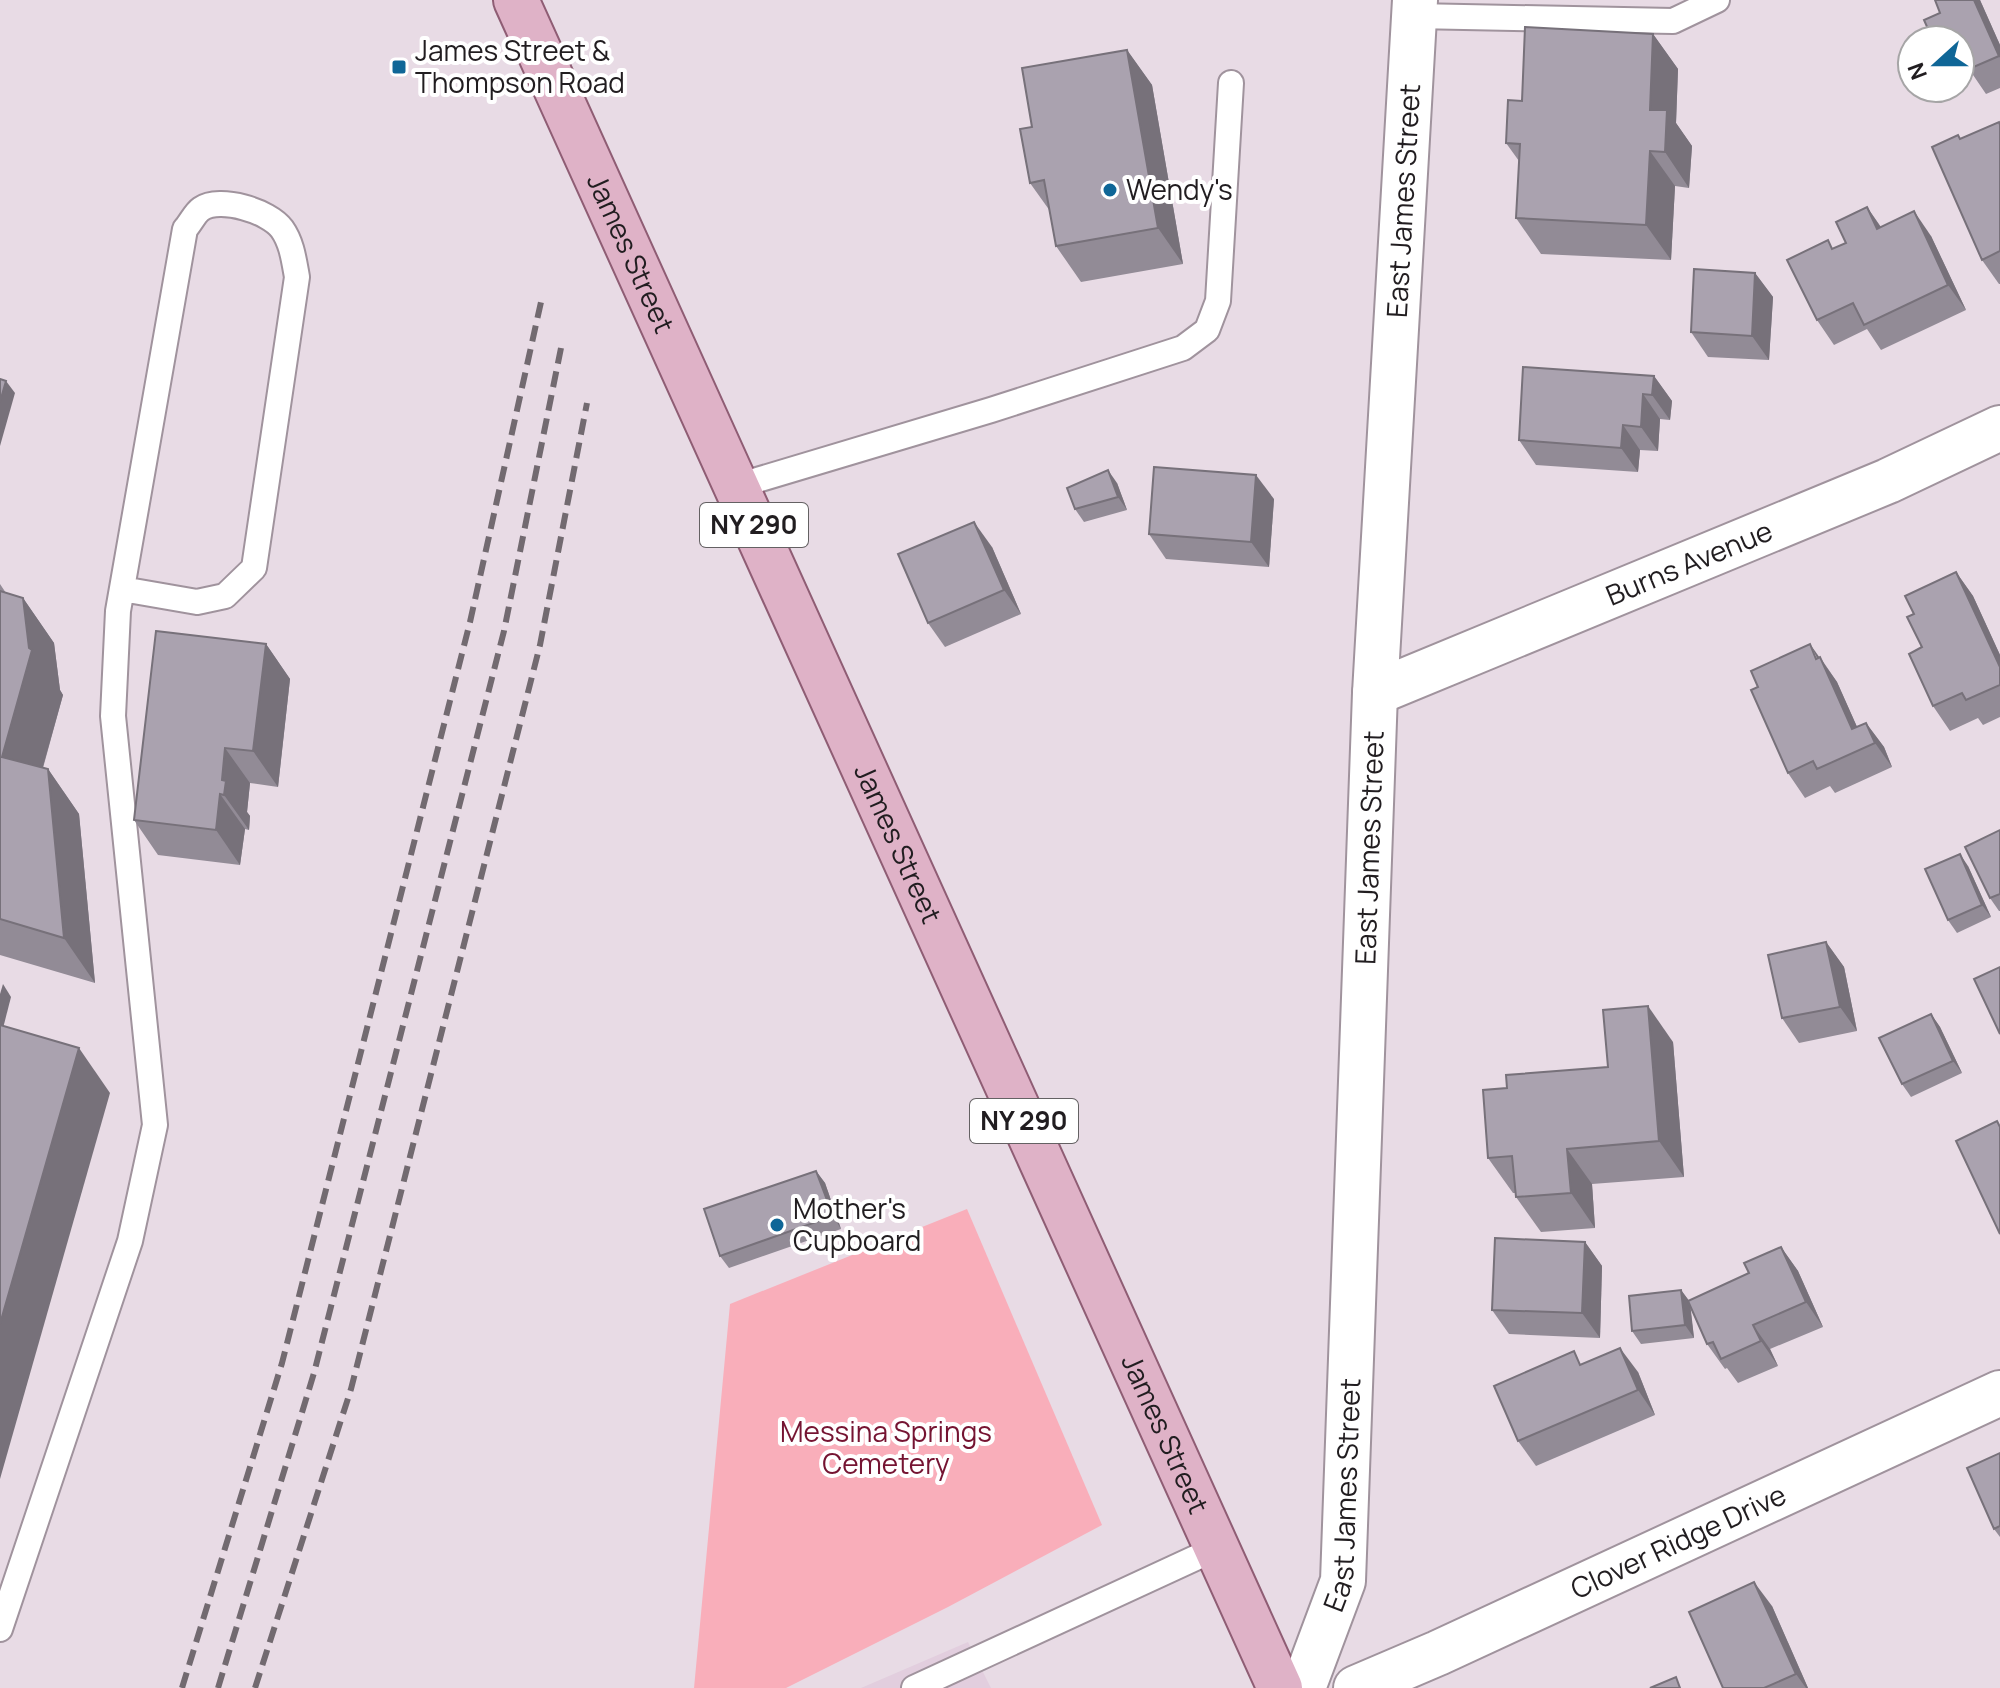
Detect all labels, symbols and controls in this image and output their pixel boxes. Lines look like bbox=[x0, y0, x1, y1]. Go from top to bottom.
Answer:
north arrow bbox=[1896, 24, 1976, 104]
place label: James Street & Thompson Road bbox=[415, 31, 625, 101]
marker: James Street & Thompson Road bbox=[390, 58, 408, 76]
text: N bbox=[1900, 58, 1934, 84]
street label: East James Street bbox=[1377, 83, 1428, 319]
street label: James Street bbox=[579, 167, 684, 339]
place label: Wendy's bbox=[1126, 170, 1233, 208]
marker: Wendy's bbox=[1101, 181, 1119, 199]
road number: NY 290 bbox=[700, 503, 808, 547]
street label: Burns Avenue bbox=[1600, 511, 1778, 614]
street label: East James Street bbox=[1345, 730, 1392, 965]
street label: James Street bbox=[846, 757, 951, 929]
road number: NY 290 bbox=[970, 1099, 1078, 1143]
place label: Mother's Cupboard bbox=[793, 1189, 921, 1259]
marker: Mother's Cupboard bbox=[768, 1216, 786, 1234]
street label: James Street bbox=[1113, 1348, 1219, 1519]
street label: East James Street bbox=[1313, 1378, 1368, 1617]
park label: Messina Springs Cemetery bbox=[780, 1412, 992, 1482]
street label: Clover Ridge Drive bbox=[1564, 1475, 1792, 1607]

